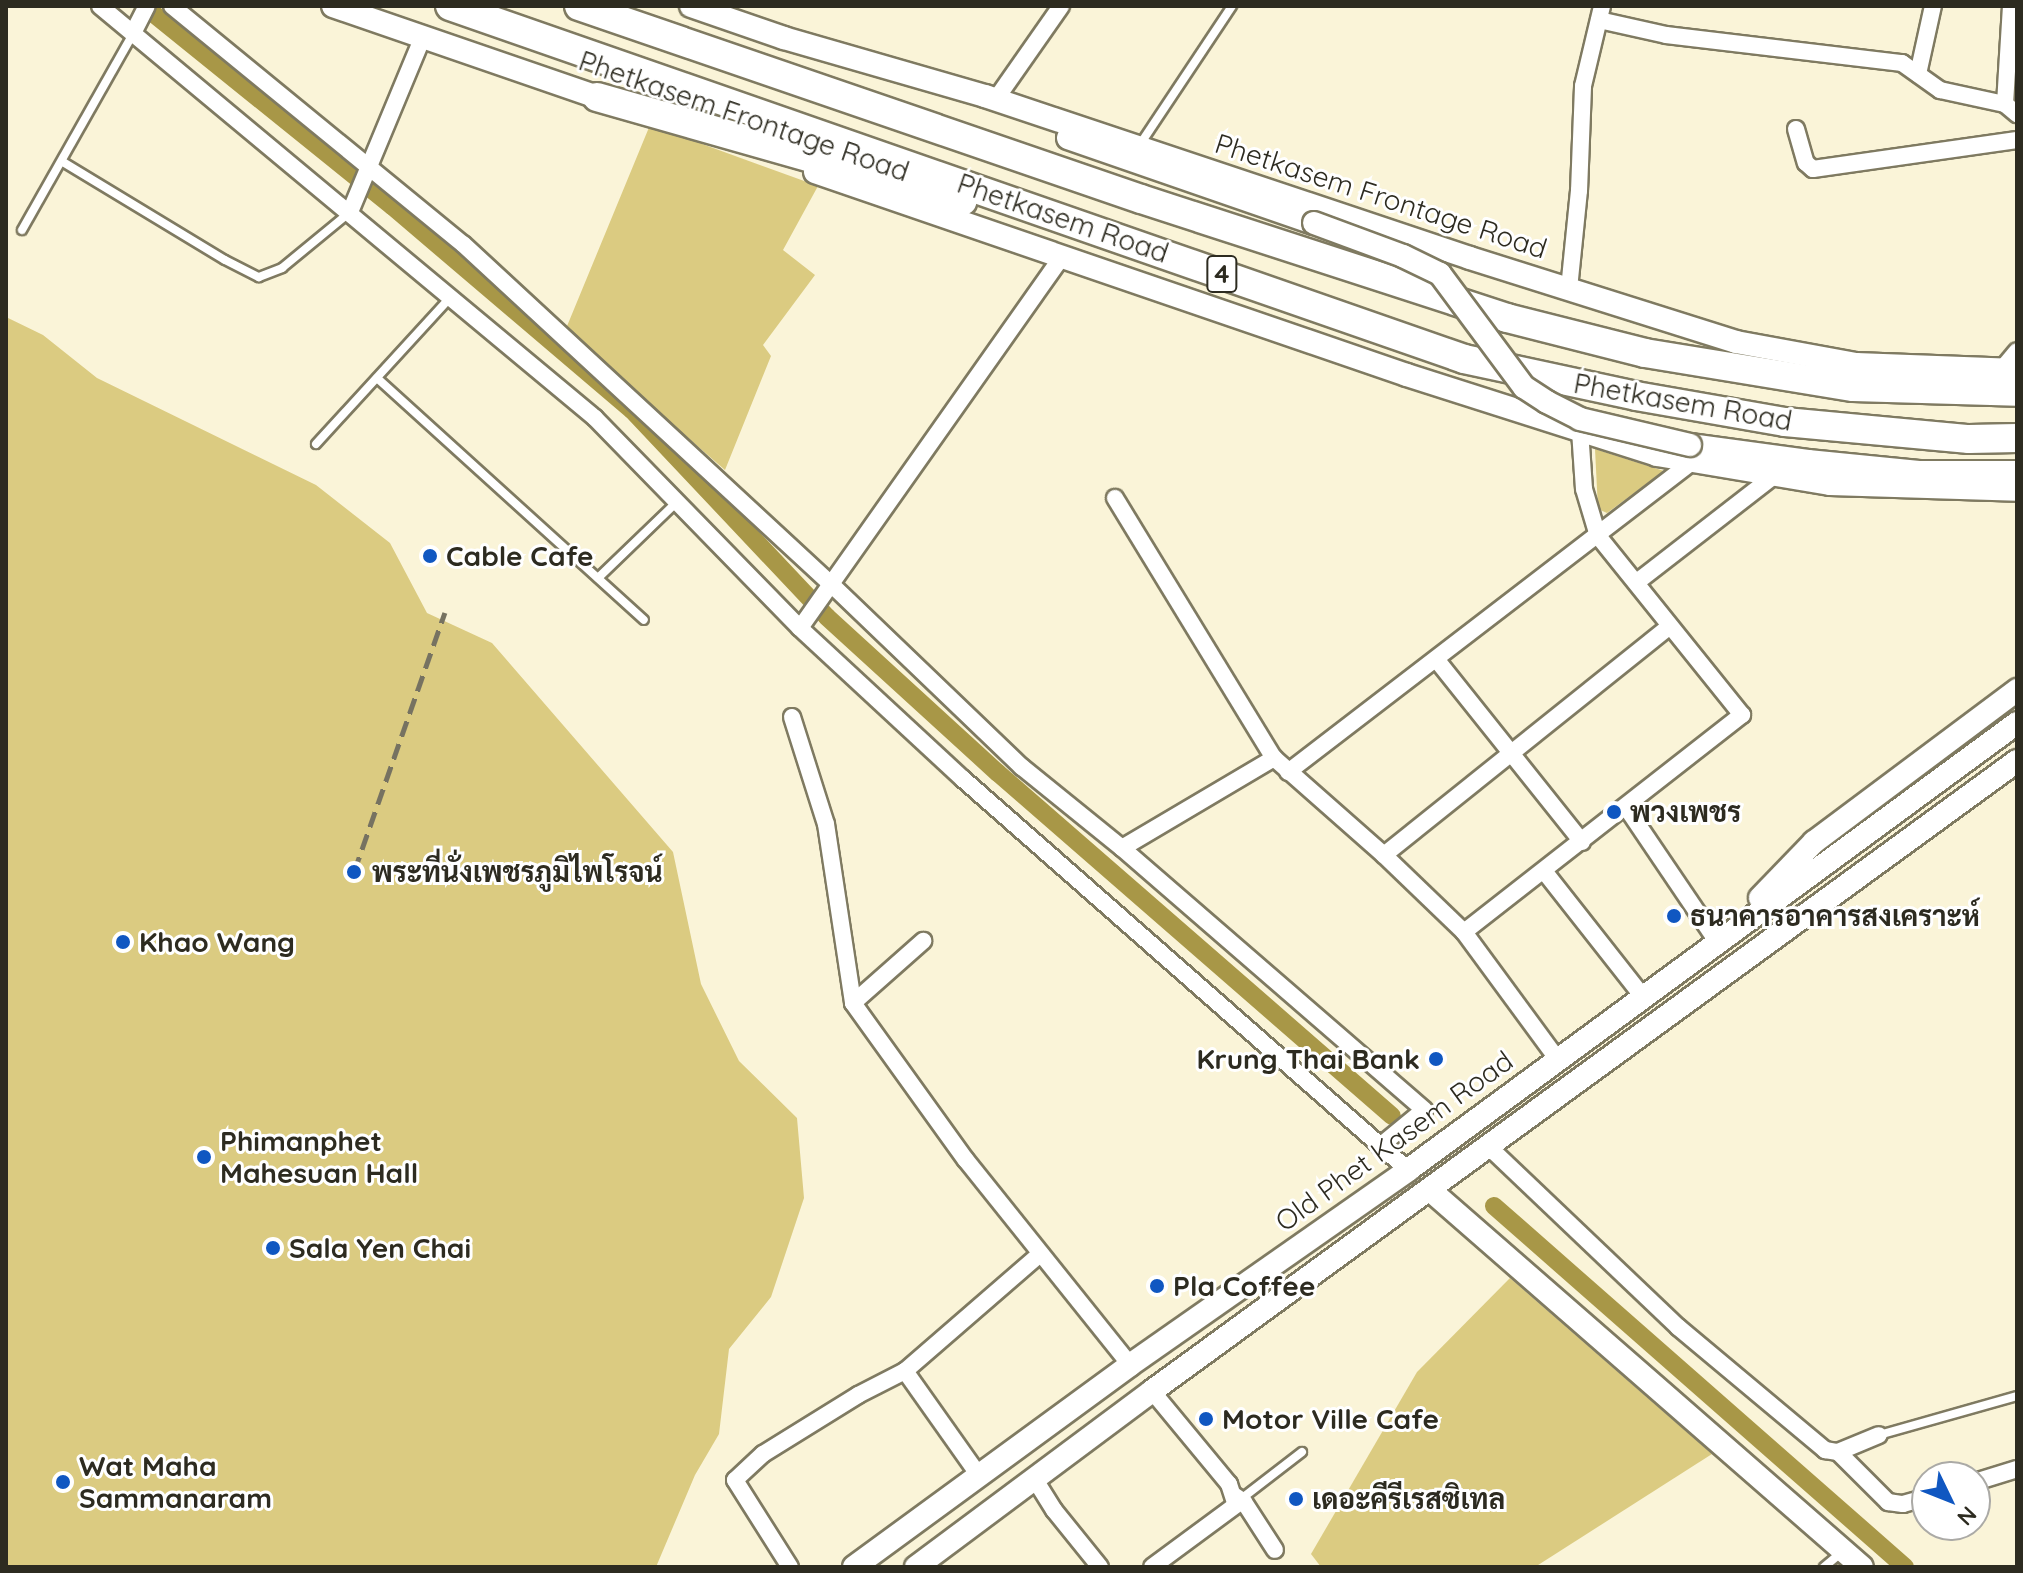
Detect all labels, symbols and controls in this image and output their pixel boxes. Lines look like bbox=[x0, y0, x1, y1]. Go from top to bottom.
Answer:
street label: Phetkasem Frontage Road bbox=[574, 44, 914, 188]
street label: Phetkasem Frontage Road bbox=[1211, 126, 1551, 266]
street label: Phetkasem Road bbox=[953, 166, 1173, 270]
road number: 4 bbox=[1206, 252, 1238, 296]
street label: Phetkasem Road bbox=[1571, 366, 1795, 438]
place label: Cable Cafe bbox=[446, 539, 593, 573]
marker: Cable Cafe bbox=[421, 547, 439, 565]
place label: พวงเพชร bbox=[1630, 795, 1741, 829]
marker: พวงเพชร bbox=[1605, 803, 1623, 821]
place label: พระที่นั่งเพชรภูมิไพโรจน์ bbox=[372, 855, 663, 889]
marker: พระที่นั่งเพชรภูมิไพโรจน์ bbox=[343, 861, 365, 883]
place label: ธนาคารอาคารสงเคราะห์ bbox=[1690, 899, 1980, 933]
marker: ธนาคารอาคารสงเคราะห์ bbox=[1665, 907, 1683, 925]
place label: Khao Wang bbox=[139, 925, 295, 959]
marker: Khao Wang bbox=[114, 933, 132, 951]
place label: Krung Thai Bank bbox=[1196, 1042, 1420, 1076]
street label: Old Phet Kasem Road bbox=[1269, 1044, 1519, 1238]
marker: Krung Thai Bank bbox=[1427, 1050, 1445, 1068]
place label: Phimanphet Mahesuan Hall bbox=[220, 1124, 418, 1190]
marker: Phimanphet Mahesuan Hall bbox=[195, 1148, 213, 1166]
place label: Sala Yen Chai bbox=[289, 1231, 471, 1265]
marker: Sala Yen Chai bbox=[264, 1239, 282, 1257]
place label: Pla Coffee bbox=[1173, 1269, 1315, 1303]
marker: Pla Coffee bbox=[1148, 1277, 1166, 1295]
place label: Motor Ville Cafe bbox=[1222, 1402, 1439, 1436]
marker: Motor Ville Cafe bbox=[1197, 1410, 1215, 1428]
place label: Wat Maha Sammanaram bbox=[79, 1449, 272, 1515]
north arrow bbox=[1911, 1461, 1991, 1541]
marker: Wat Maha Sammanaram bbox=[54, 1473, 72, 1491]
place label: เดอะคีรีเรสซิเทล bbox=[1312, 1482, 1505, 1516]
marker: เดอะคีรีเรสซิเทล bbox=[1287, 1490, 1305, 1508]
text: N bbox=[1951, 1501, 1983, 1531]

